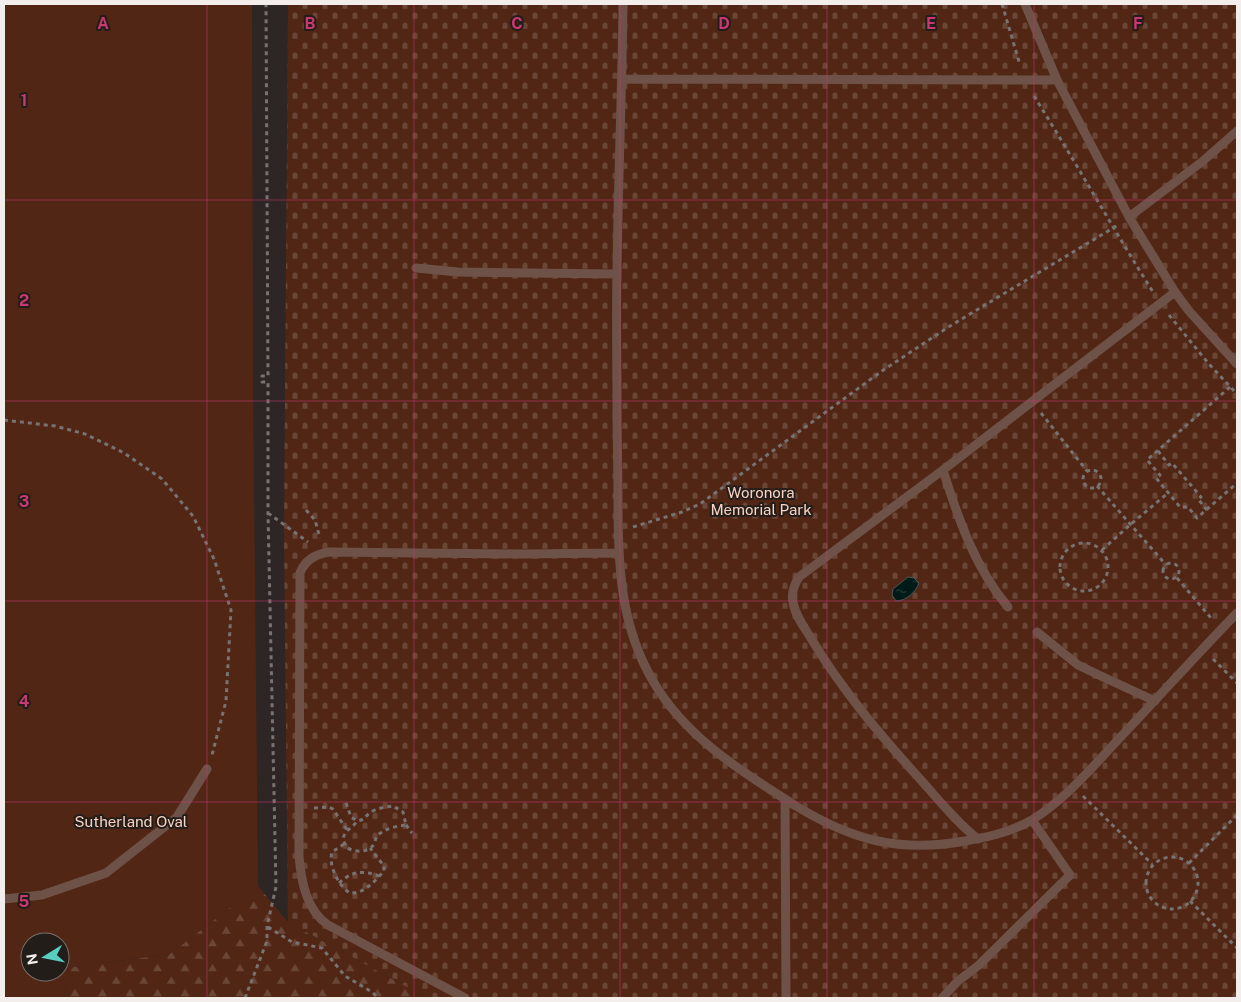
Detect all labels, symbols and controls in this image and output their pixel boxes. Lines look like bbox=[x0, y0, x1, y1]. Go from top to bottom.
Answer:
text: A bbox=[97, 14, 109, 33]
text: B bbox=[305, 14, 316, 33]
text: C bbox=[511, 14, 523, 33]
text: D bbox=[718, 14, 730, 33]
text: E bbox=[926, 14, 936, 33]
text: F bbox=[1133, 14, 1143, 33]
text: 1 bbox=[21, 91, 27, 110]
text: 2 bbox=[19, 291, 29, 310]
park label: Woronora Memorial Park bbox=[710, 484, 812, 518]
text: 3 bbox=[19, 492, 29, 511]
text: 4 bbox=[19, 692, 30, 711]
park label: Sutherland Oval bbox=[75, 813, 187, 830]
text: 5 bbox=[19, 892, 30, 911]
north arrow bbox=[20, 932, 70, 982]
text: N bbox=[23, 952, 41, 966]

